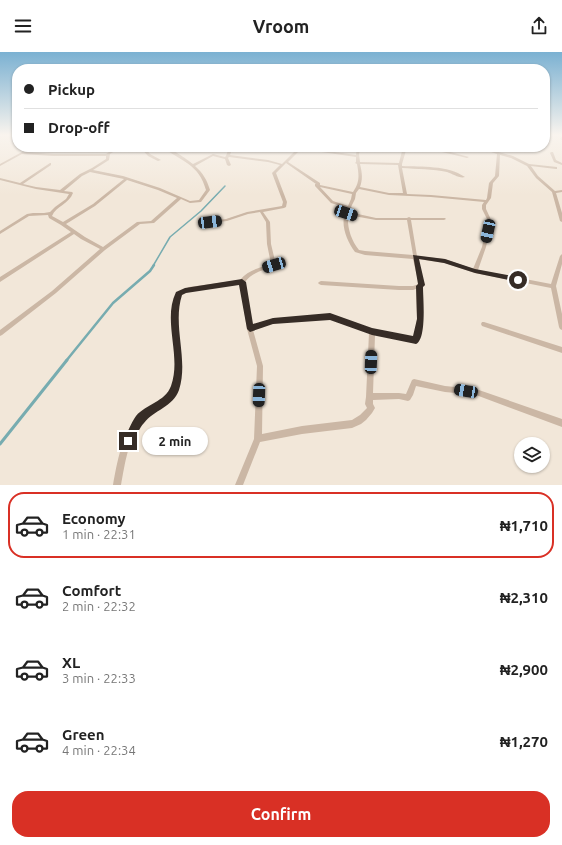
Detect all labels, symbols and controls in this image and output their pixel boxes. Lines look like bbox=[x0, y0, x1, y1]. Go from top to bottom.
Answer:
icon: menu bbox=[12, 15, 34, 37]
icon: share bbox=[528, 15, 550, 37]
text: Vroom bbox=[253, 16, 309, 36]
text: Pickup bbox=[48, 81, 95, 98]
text: Drop-off bbox=[48, 119, 110, 136]
car bbox=[333, 204, 359, 222]
car bbox=[197, 215, 223, 229]
car bbox=[480, 218, 496, 244]
car bbox=[261, 256, 287, 274]
route start bbox=[509, 271, 527, 289]
car bbox=[365, 350, 377, 374]
car bbox=[253, 383, 265, 407]
car bbox=[453, 383, 479, 399]
callout: 2 min bbox=[142, 427, 208, 455]
route end bbox=[119, 432, 137, 450]
text: 2 min bbox=[159, 434, 191, 448]
map controls bbox=[514, 437, 550, 473]
button: layers bbox=[514, 437, 550, 473]
icon: car bbox=[14, 507, 50, 543]
text: Economy bbox=[62, 510, 126, 527]
text: ₦1,710 bbox=[500, 517, 548, 534]
text: 1 min · 22:31 bbox=[62, 527, 136, 541]
icon: car bbox=[14, 579, 50, 615]
text: Comfort bbox=[62, 582, 121, 599]
text: ₦2,310 bbox=[500, 589, 548, 606]
text: 2 min · 22:32 bbox=[62, 599, 136, 613]
icon: car bbox=[14, 651, 50, 687]
text: XL bbox=[62, 654, 80, 671]
text: ₦2,900 bbox=[500, 661, 548, 678]
text: 3 min · 22:33 bbox=[62, 671, 136, 685]
icon: car bbox=[14, 723, 50, 759]
text: Green bbox=[62, 726, 104, 743]
text: ₦1,270 bbox=[500, 733, 548, 750]
text: 4 min · 22:34 bbox=[62, 743, 136, 757]
button: Confirm bbox=[12, 791, 550, 837]

